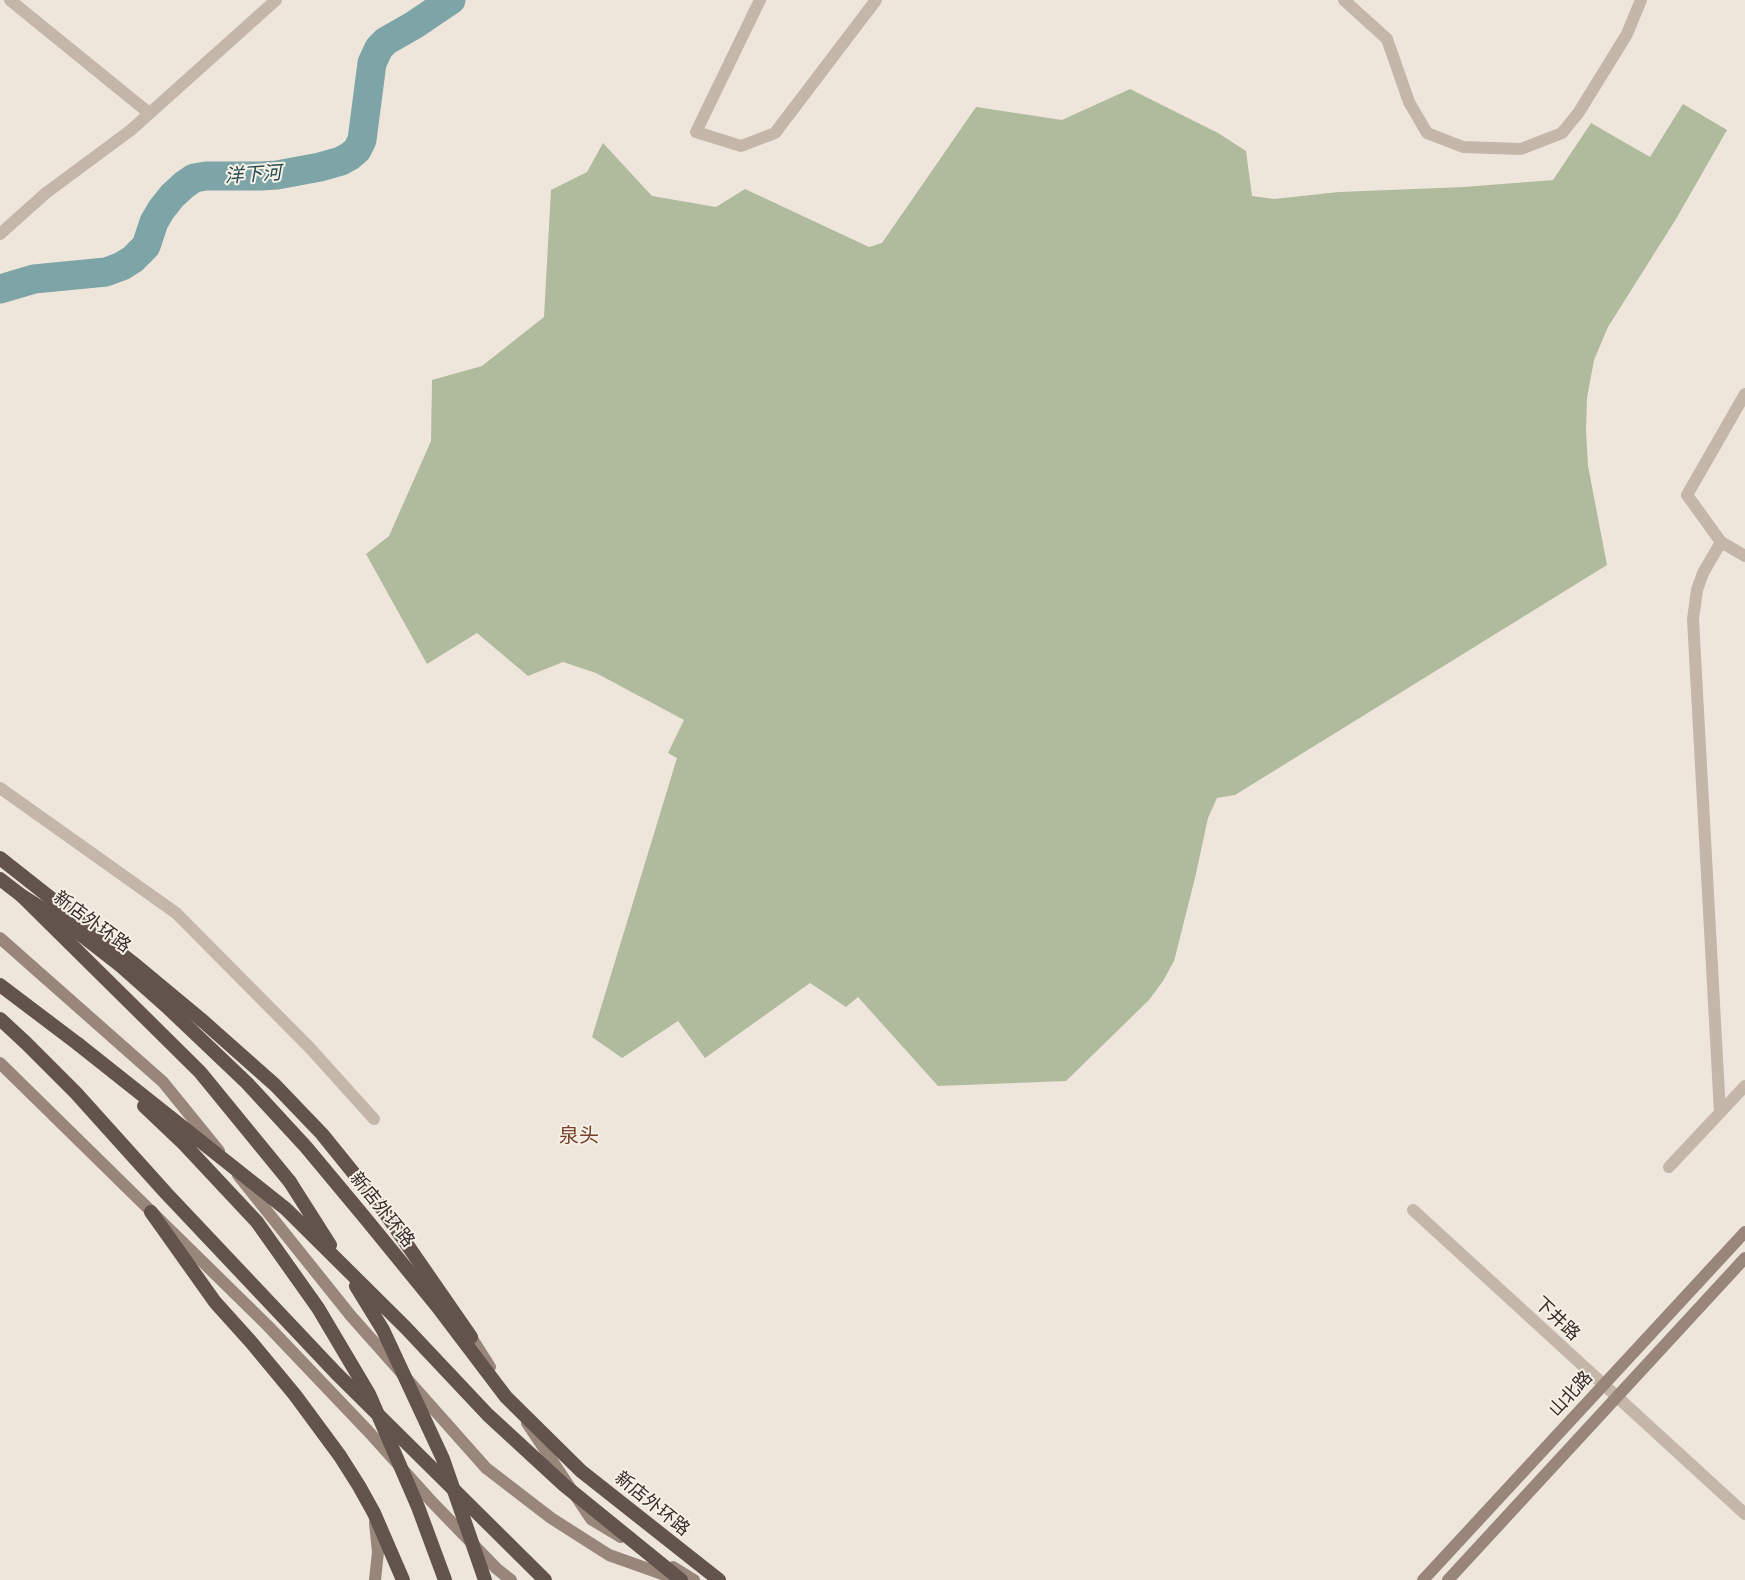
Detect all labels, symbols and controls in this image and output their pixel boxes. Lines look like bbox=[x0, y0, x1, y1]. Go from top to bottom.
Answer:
water label: 洋下河 bbox=[224, 162, 282, 188]
street label: 新店外环路 bbox=[49, 887, 135, 957]
district label: 泉头 bbox=[559, 1124, 599, 1148]
street label: 新店外环路 bbox=[345, 1168, 419, 1252]
street label: 下井路 bbox=[1530, 1293, 1584, 1345]
street label: 山北路 bbox=[1545, 1367, 1597, 1421]
street label: 新店外环路 bbox=[610, 1467, 694, 1541]

